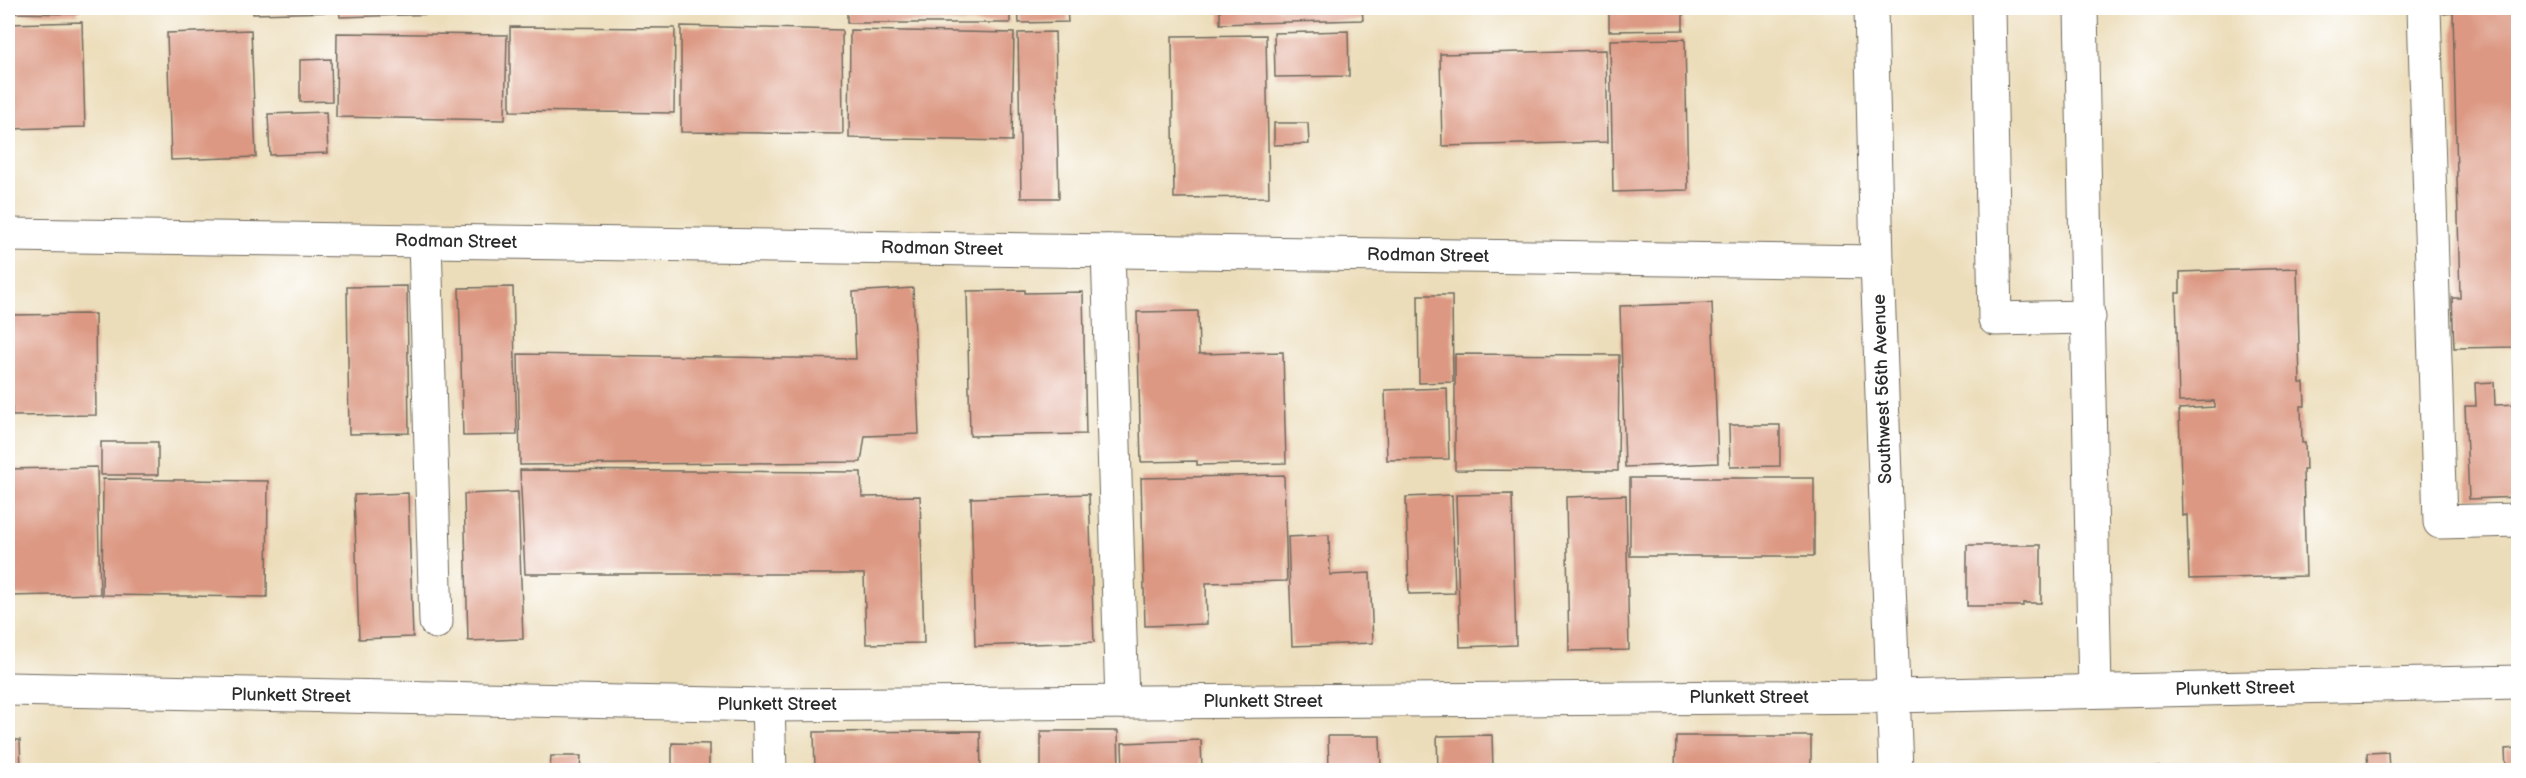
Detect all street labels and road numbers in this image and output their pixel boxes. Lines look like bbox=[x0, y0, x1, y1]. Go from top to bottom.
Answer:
street label: Rodman Street bbox=[395, 230, 518, 253]
street label: Rodman Street bbox=[881, 237, 1004, 260]
street label: Rodman Street bbox=[1367, 244, 1490, 267]
street label: Southwest 56th Avenue bbox=[1869, 293, 1896, 484]
street label: Plunkett Street bbox=[2175, 677, 2295, 700]
street label: Plunkett Street bbox=[231, 684, 351, 707]
street label: Plunkett Street bbox=[1689, 687, 1809, 708]
street label: Plunkett Street bbox=[1203, 691, 1323, 712]
street label: Plunkett Street bbox=[717, 694, 837, 715]

